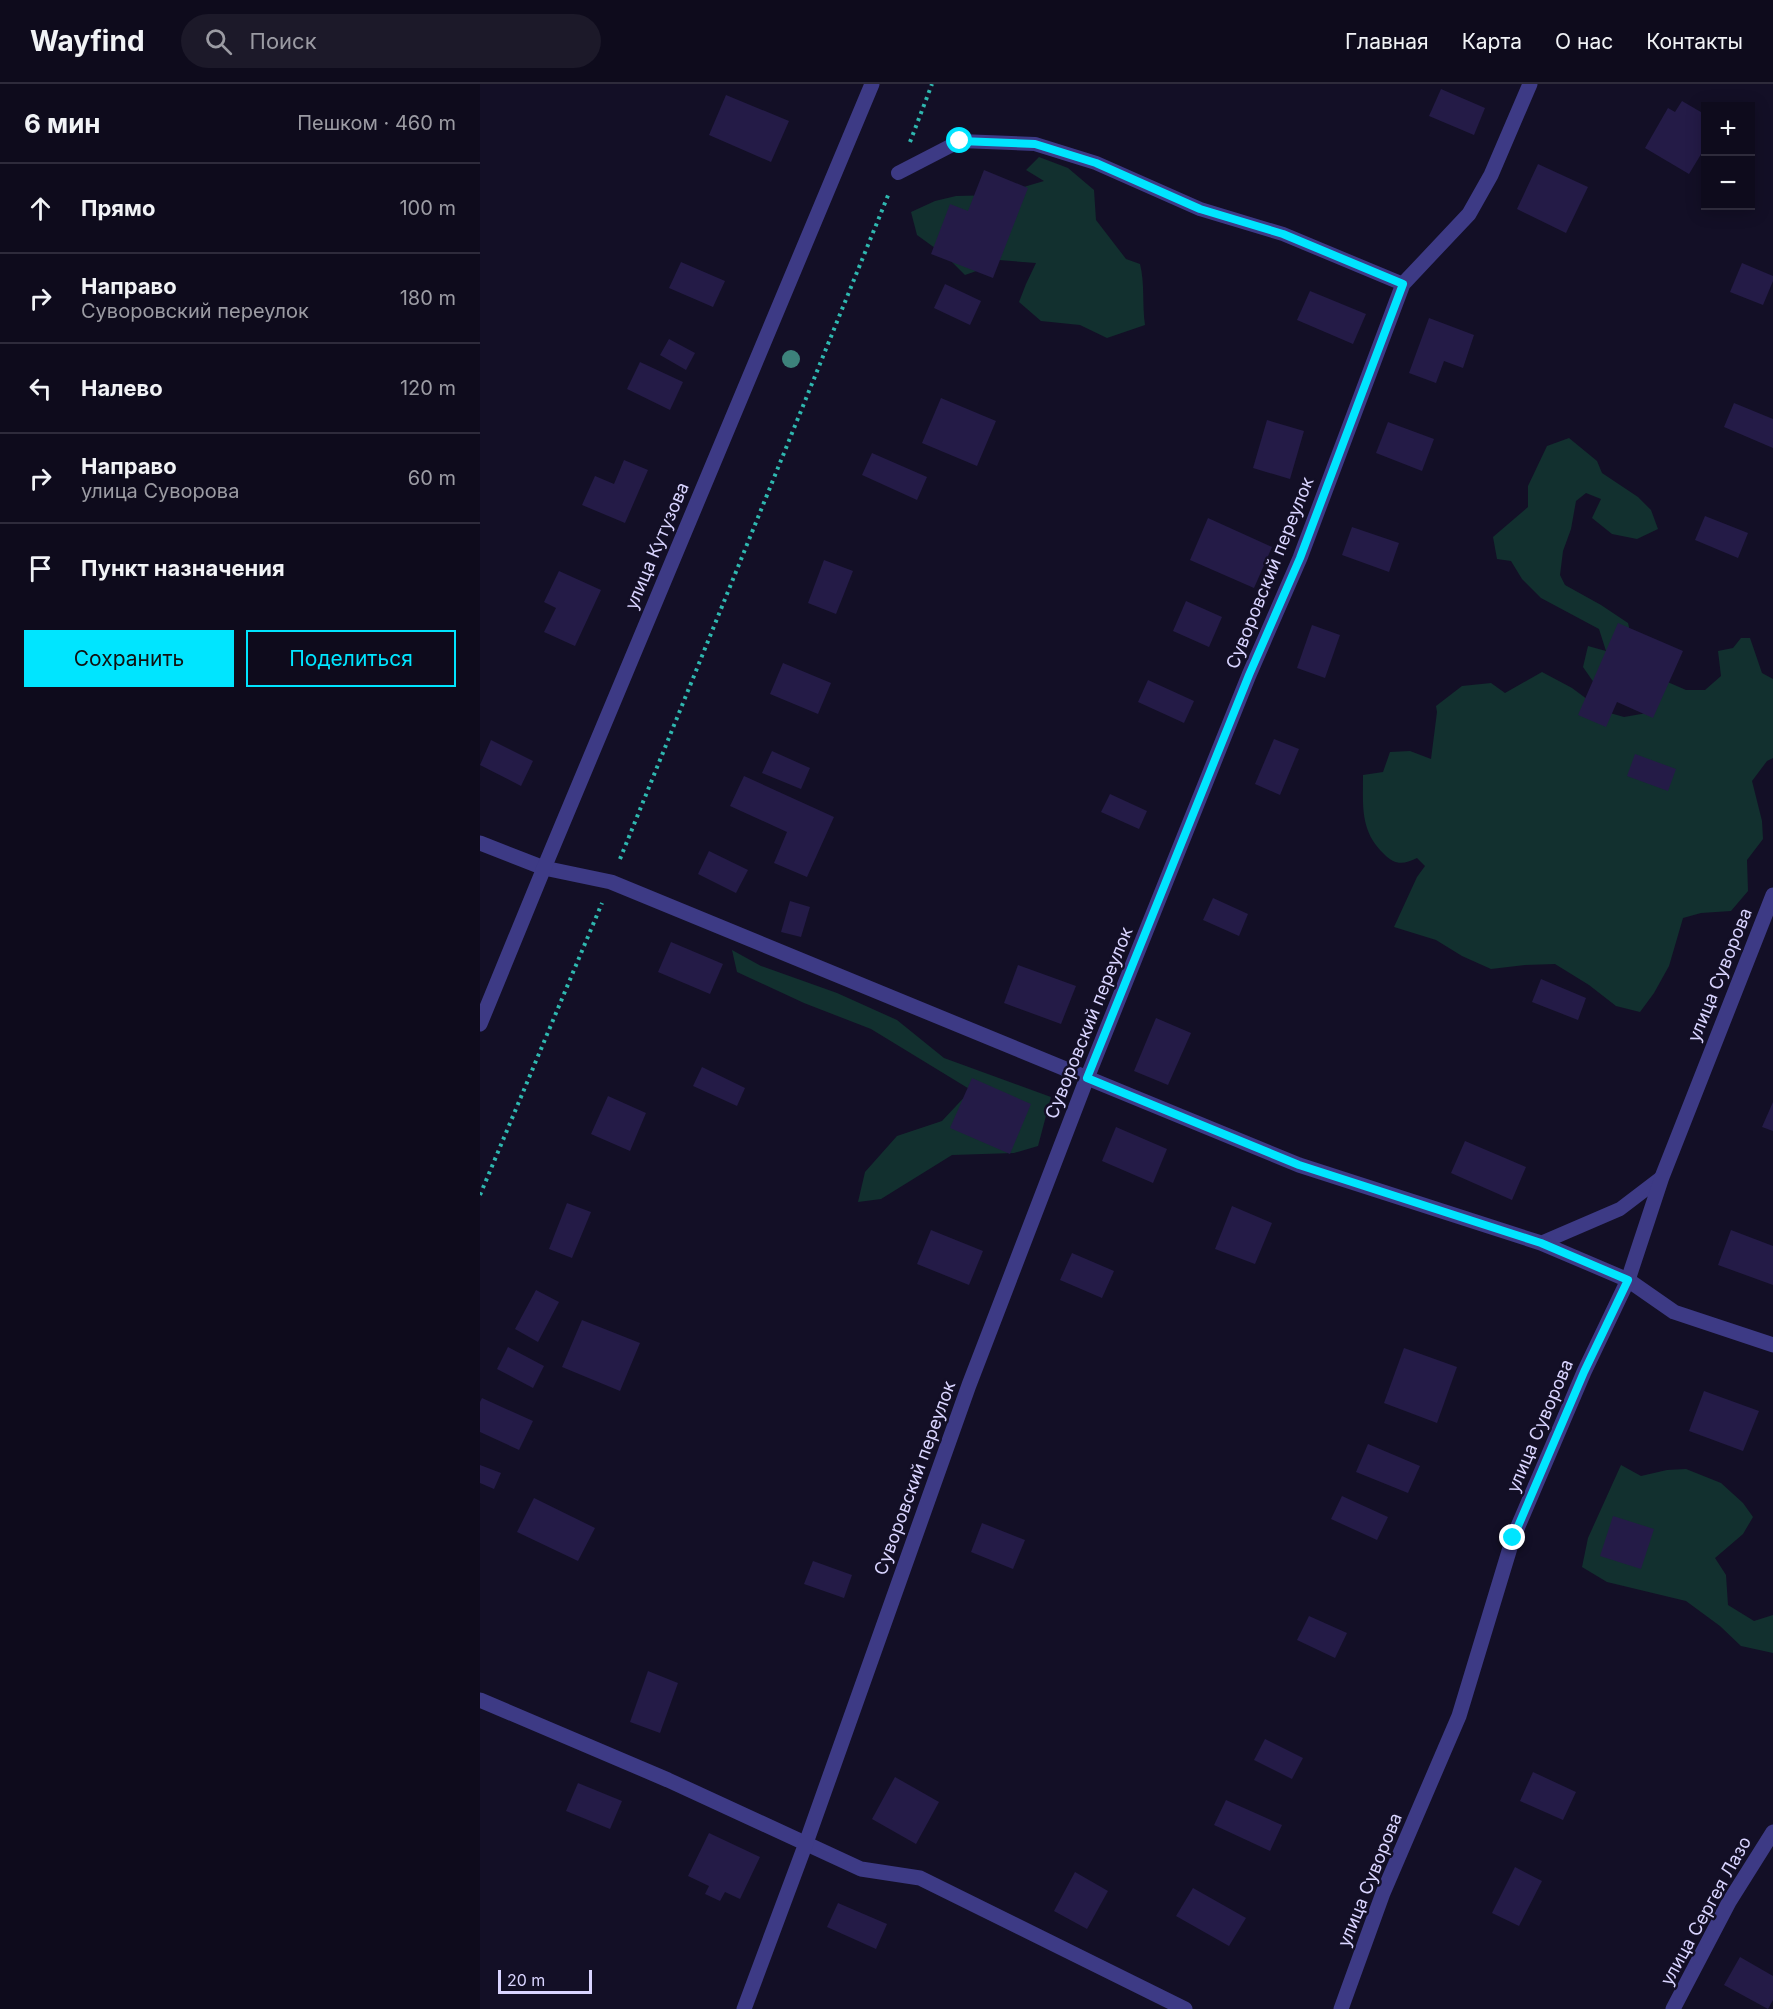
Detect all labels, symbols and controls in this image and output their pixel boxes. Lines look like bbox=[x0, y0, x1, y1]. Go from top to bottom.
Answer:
search box bbox=[181, 14, 601, 68]
text: Wayfind bbox=[30, 24, 145, 58]
icon: search bbox=[202, 25, 235, 58]
text: Поиск bbox=[250, 28, 317, 54]
text: Главная bbox=[1345, 29, 1429, 54]
text: Карта bbox=[1462, 29, 1522, 54]
text: О нас bbox=[1555, 29, 1613, 54]
text: Контакты bbox=[1646, 29, 1743, 54]
map controls bbox=[1701, 102, 1755, 210]
button: + bbox=[1701, 102, 1755, 156]
text: 6 мин bbox=[24, 108, 101, 139]
text: Пешком · 460 m bbox=[297, 111, 456, 135]
route start bbox=[946, 127, 972, 153]
button: − bbox=[1701, 156, 1755, 210]
icon: ahead bbox=[24, 192, 57, 225]
text: Прямо bbox=[81, 195, 155, 221]
text: 100 m bbox=[399, 196, 456, 220]
text: Направо bbox=[81, 273, 177, 299]
icon: right bbox=[24, 282, 57, 315]
text: 180 m bbox=[400, 286, 456, 310]
text: Суворовский переулок bbox=[81, 299, 309, 323]
icon: left bbox=[24, 372, 57, 405]
text: Налево bbox=[81, 375, 163, 401]
text: 120 m bbox=[400, 376, 456, 400]
text: Направо bbox=[81, 453, 177, 479]
icon: right bbox=[24, 462, 57, 495]
text: 60 m bbox=[408, 466, 456, 490]
street label: Суворовский переулок bbox=[1221, 474, 1318, 672]
text: улица Суворова bbox=[81, 479, 239, 503]
street label: улица Кутузова bbox=[620, 479, 693, 613]
icon: arrive bbox=[24, 552, 57, 585]
text: Пункт назначения bbox=[81, 555, 285, 581]
button: Сохранить bbox=[24, 630, 234, 687]
button: Поделиться bbox=[246, 630, 456, 687]
street label: улица Суворова bbox=[1683, 905, 1756, 1045]
street label: Суворовский переулок bbox=[1040, 924, 1137, 1122]
street label: улица Суворова bbox=[1502, 1356, 1577, 1496]
street label: Суворовский переулок bbox=[870, 1378, 960, 1578]
route end bbox=[1499, 1524, 1525, 1550]
street label: улица Суворова bbox=[1333, 1810, 1406, 1950]
street label: улица Сергея Лазо bbox=[1656, 1833, 1755, 1989]
scale bar bbox=[498, 1967, 592, 1994]
text: 20 m bbox=[507, 1970, 545, 1990]

